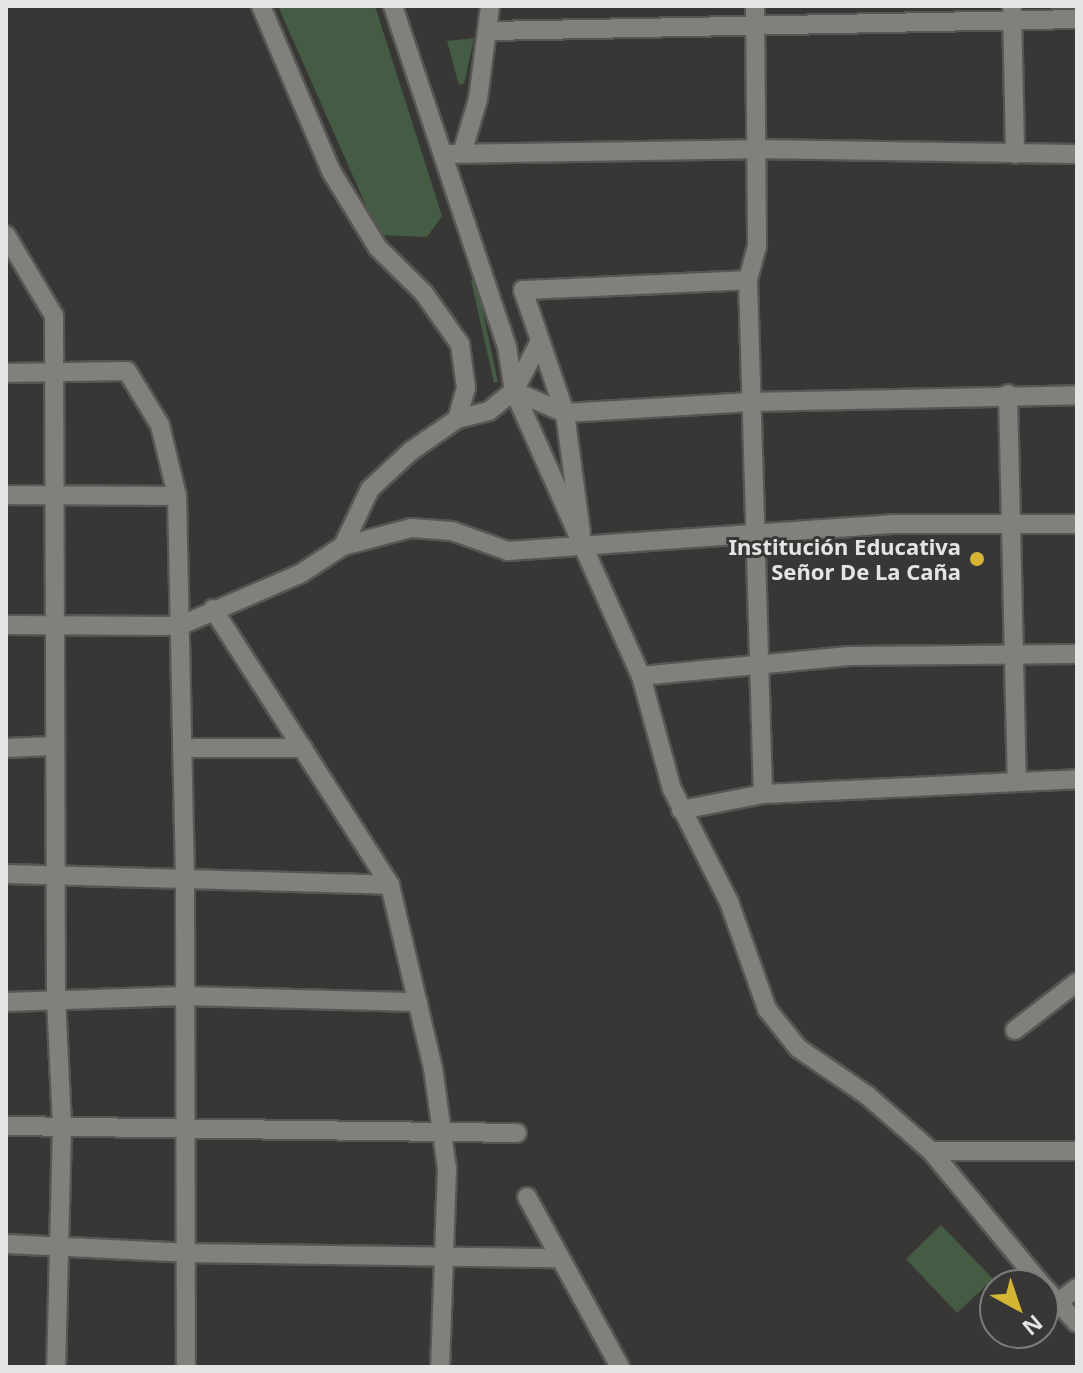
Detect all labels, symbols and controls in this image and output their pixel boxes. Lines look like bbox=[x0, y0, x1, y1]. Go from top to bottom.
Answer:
place label: Institución Educativa Señor De La Caña bbox=[729, 533, 961, 584]
marker: Institución Educativa Señor De La Caña bbox=[968, 550, 986, 568]
north arrow bbox=[979, 1269, 1059, 1349]
text: N bbox=[1017, 1309, 1050, 1343]

